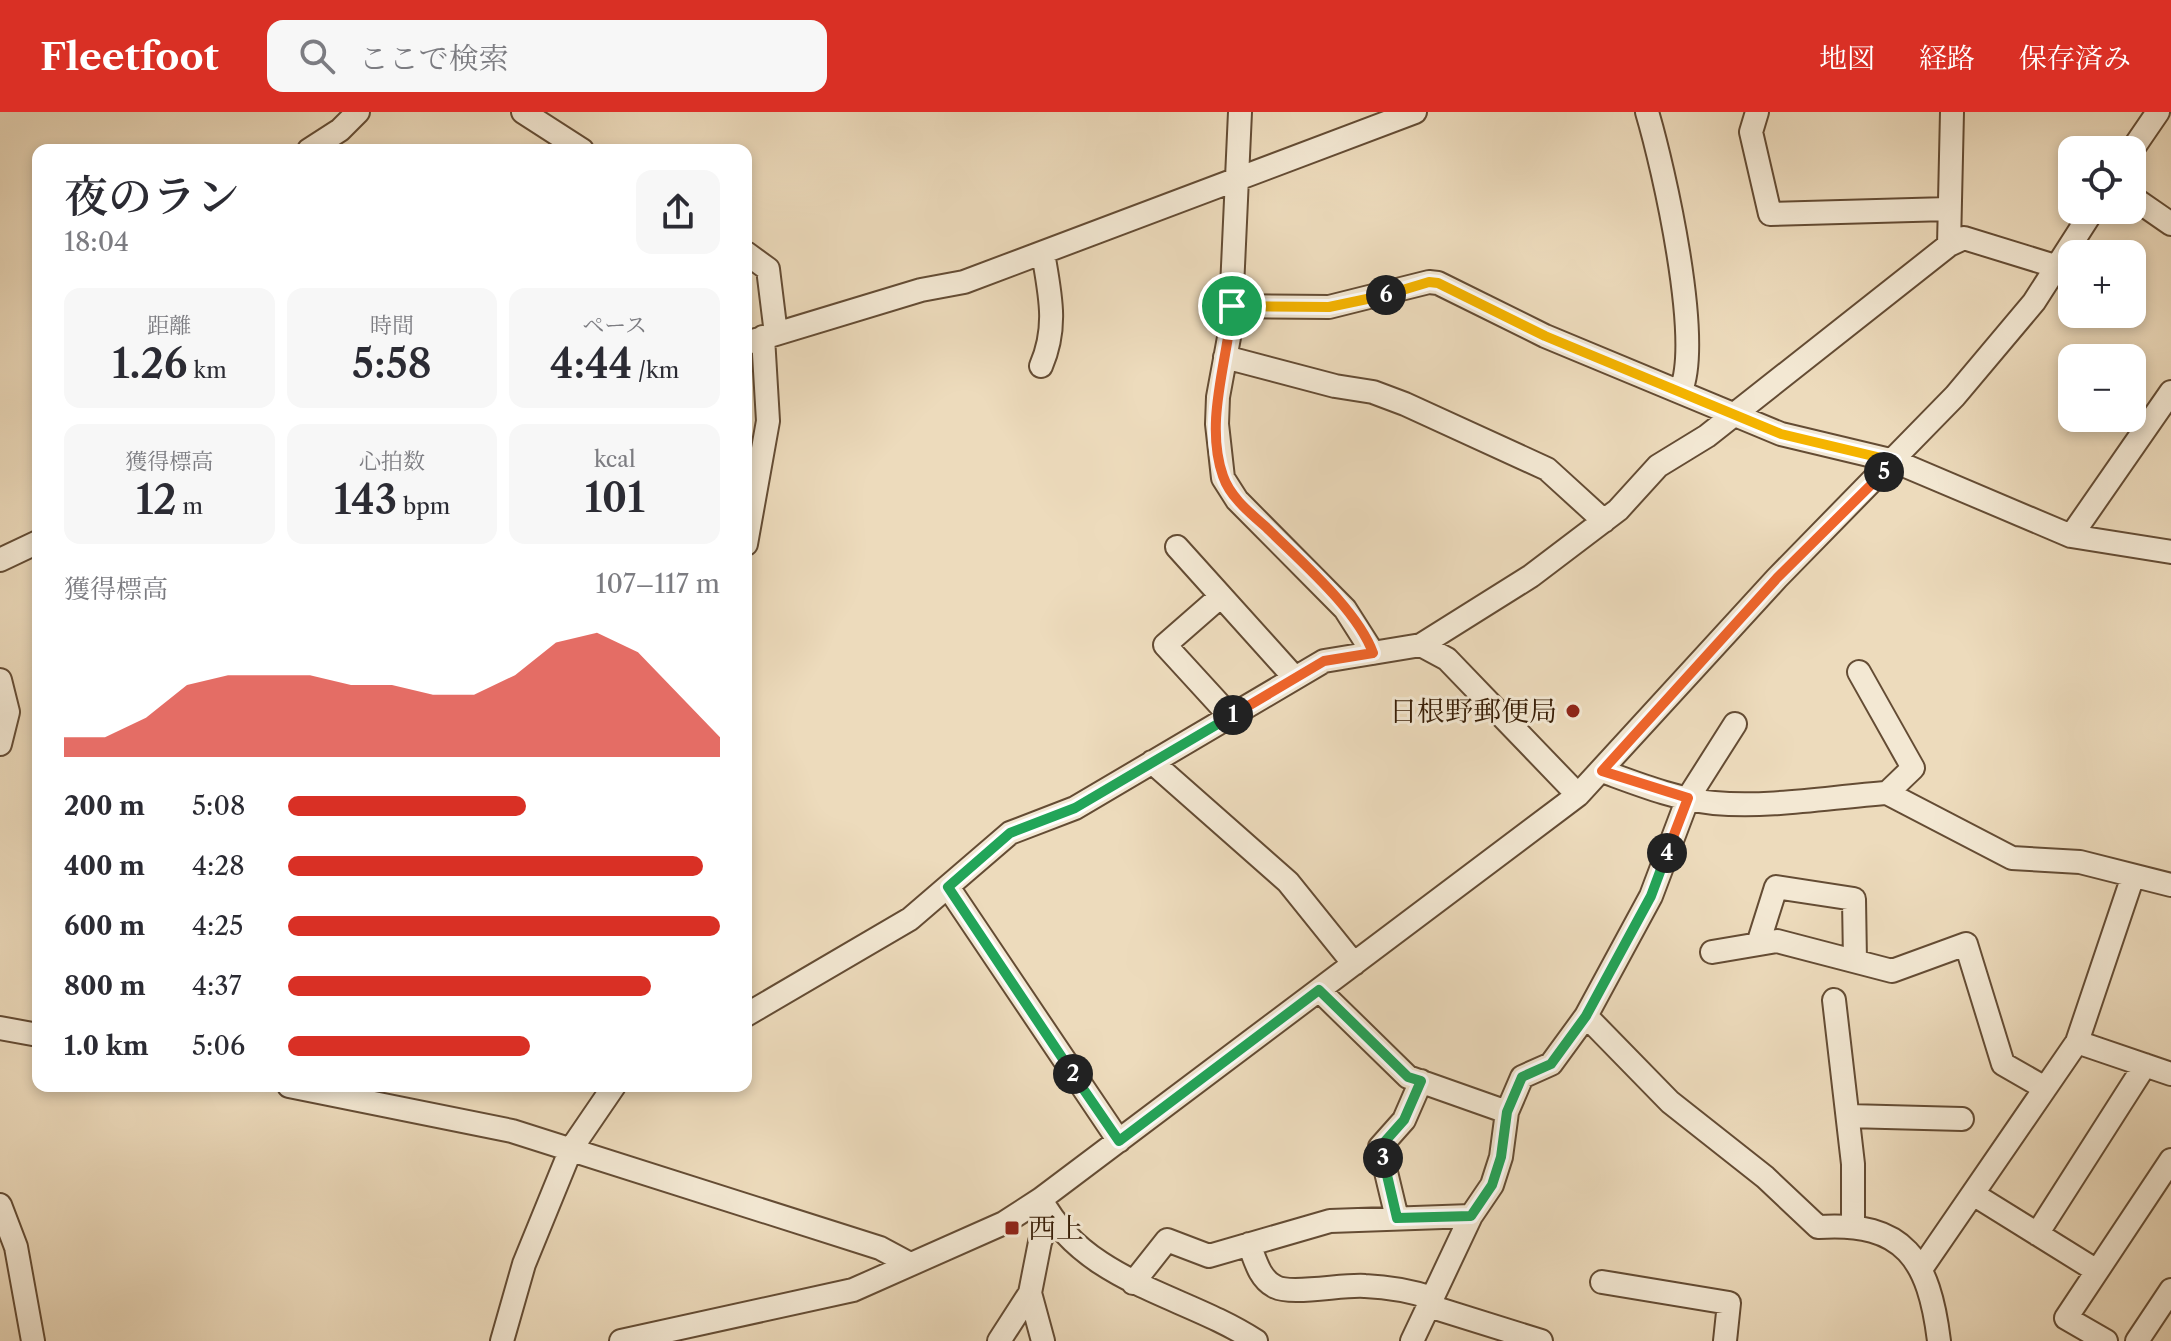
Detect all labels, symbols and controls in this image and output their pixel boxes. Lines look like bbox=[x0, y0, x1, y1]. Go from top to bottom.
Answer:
search box bbox=[267, 20, 827, 92]
text: Fleetfoot bbox=[40, 33, 219, 80]
icon: search bbox=[295, 34, 339, 78]
text: ここで検索 bbox=[359, 40, 509, 77]
text: 地図 bbox=[1819, 41, 1875, 75]
text: 経路 bbox=[1919, 41, 1975, 75]
text: 保存済み bbox=[2019, 41, 2131, 75]
map controls bbox=[2058, 136, 2146, 432]
button: locate bbox=[2058, 136, 2146, 224]
text: 夜のラン bbox=[64, 169, 240, 223]
button: share bbox=[636, 170, 720, 254]
text: 18:04 bbox=[64, 226, 129, 258]
button: + bbox=[2058, 240, 2146, 328]
pin bbox=[1198, 272, 1266, 340]
pin: 6 bbox=[1366, 275, 1406, 315]
text: 6 bbox=[1379, 281, 1393, 308]
icon: arrive bbox=[1210, 284, 1254, 328]
text: 距離 bbox=[147, 312, 191, 339]
text: 時間 bbox=[370, 312, 414, 339]
text: ペース bbox=[582, 312, 647, 339]
text: 1.26 bbox=[112, 339, 188, 388]
text: 5:58 bbox=[352, 339, 432, 388]
text: 4:44 bbox=[550, 339, 632, 388]
button: − bbox=[2058, 344, 2146, 432]
text: km bbox=[188, 357, 227, 384]
text: /km bbox=[632, 357, 679, 384]
text: kcal bbox=[594, 446, 635, 473]
text: 獲得標高 bbox=[125, 448, 213, 475]
text: 心拍数 bbox=[359, 448, 425, 475]
pin: 5 bbox=[1864, 452, 1904, 492]
text: 5 bbox=[1878, 458, 1890, 485]
text: 101 bbox=[584, 473, 645, 522]
text: 12 bbox=[136, 475, 177, 524]
text: 143 bbox=[334, 475, 397, 524]
text: m bbox=[177, 493, 203, 520]
text: bpm bbox=[397, 493, 450, 520]
text: 107–117 m bbox=[596, 568, 720, 600]
text: 獲得標高 bbox=[64, 573, 168, 605]
place label: 日根野郵便局 bbox=[1389, 694, 1557, 728]
pin: 1 bbox=[1213, 695, 1253, 735]
text: 1 bbox=[1228, 701, 1238, 728]
marker: 日根野郵便局 bbox=[1564, 702, 1582, 720]
text: 200 m bbox=[64, 790, 145, 822]
text: 5:08 bbox=[192, 790, 245, 822]
pin: 4 bbox=[1647, 833, 1687, 873]
text: 4 bbox=[1660, 839, 1674, 866]
text: 400 m bbox=[64, 850, 145, 882]
text: 4:28 bbox=[192, 850, 245, 882]
text: 600 m bbox=[64, 910, 145, 942]
text: 4:25 bbox=[192, 910, 243, 942]
text: 800 m bbox=[64, 970, 146, 1002]
text: 4:37 bbox=[192, 970, 241, 1002]
text: 1.0 km bbox=[64, 1030, 149, 1062]
text: 5:06 bbox=[192, 1030, 245, 1062]
pin: 2 bbox=[1053, 1054, 1093, 1094]
text: 2 bbox=[1067, 1060, 1080, 1087]
pin: 3 bbox=[1363, 1138, 1403, 1178]
text: 3 bbox=[1377, 1144, 1389, 1171]
place label: 西上 bbox=[1028, 1211, 1084, 1245]
marker: 西上 bbox=[1003, 1219, 1021, 1237]

